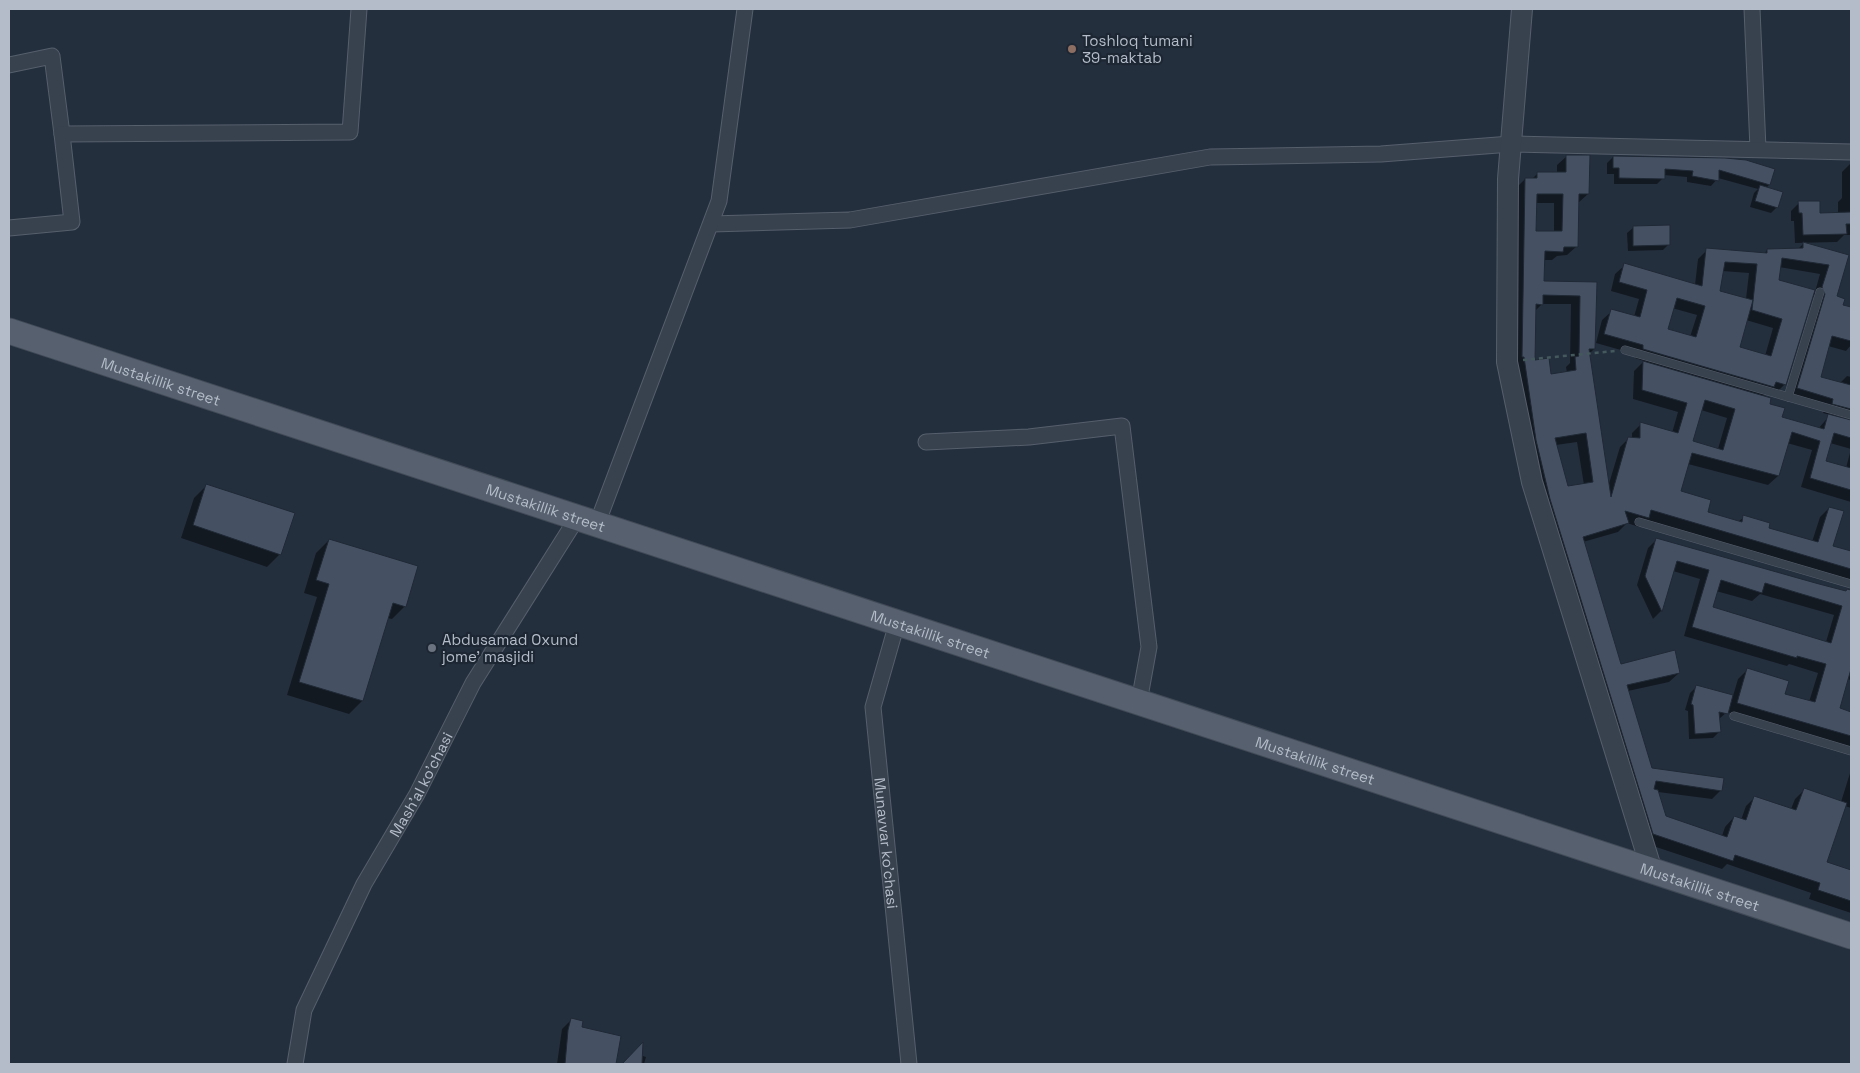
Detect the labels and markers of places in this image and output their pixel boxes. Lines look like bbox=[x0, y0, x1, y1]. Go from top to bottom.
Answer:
place label: Toshloq tumani 39-maktab bbox=[1082, 31, 1193, 67]
marker: Toshloq tumani 39-maktab bbox=[1066, 43, 1078, 55]
place label: Abdusamad Oxund jome' masjidi bbox=[441, 630, 578, 666]
marker: Abdusamad Oxund jome' masjidi bbox=[426, 642, 438, 654]

